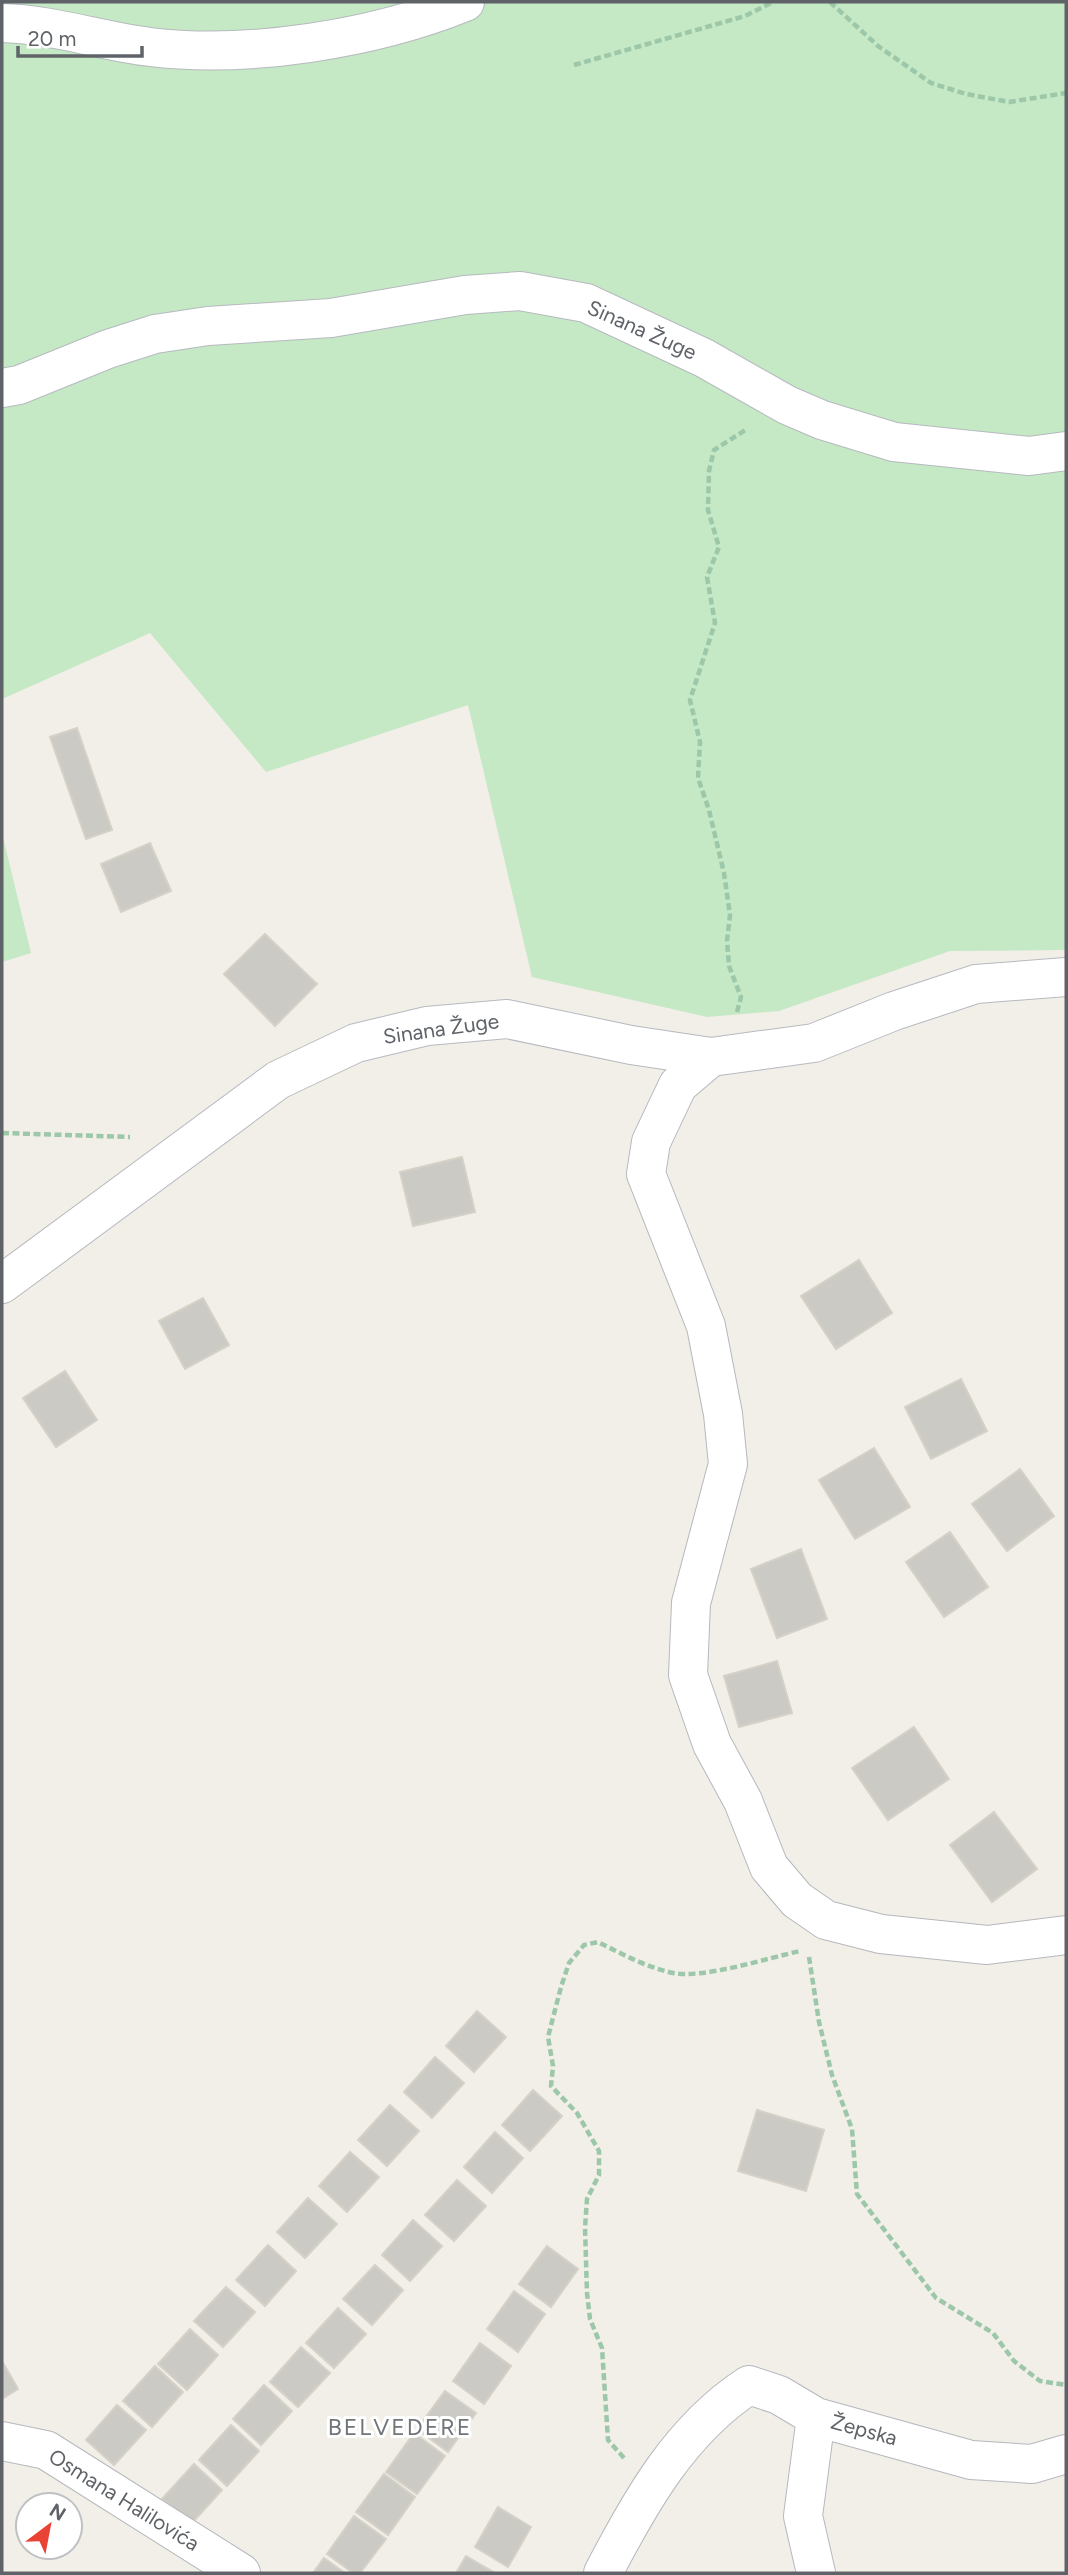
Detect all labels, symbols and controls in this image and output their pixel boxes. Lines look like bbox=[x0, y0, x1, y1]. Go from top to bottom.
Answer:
scale bar bbox=[18, 14, 142, 58]
text: 20 m bbox=[28, 26, 76, 51]
street label: Sinana Žuge bbox=[584, 294, 701, 365]
street label: Sinana Žuge bbox=[381, 1008, 500, 1049]
street label: Žepska bbox=[828, 2409, 900, 2450]
district label: BELVEDERE bbox=[328, 2413, 472, 2441]
street label: Osmana Halilovića bbox=[44, 2443, 204, 2556]
north arrow bbox=[14, 2491, 84, 2561]
text: N bbox=[45, 2498, 70, 2526]

